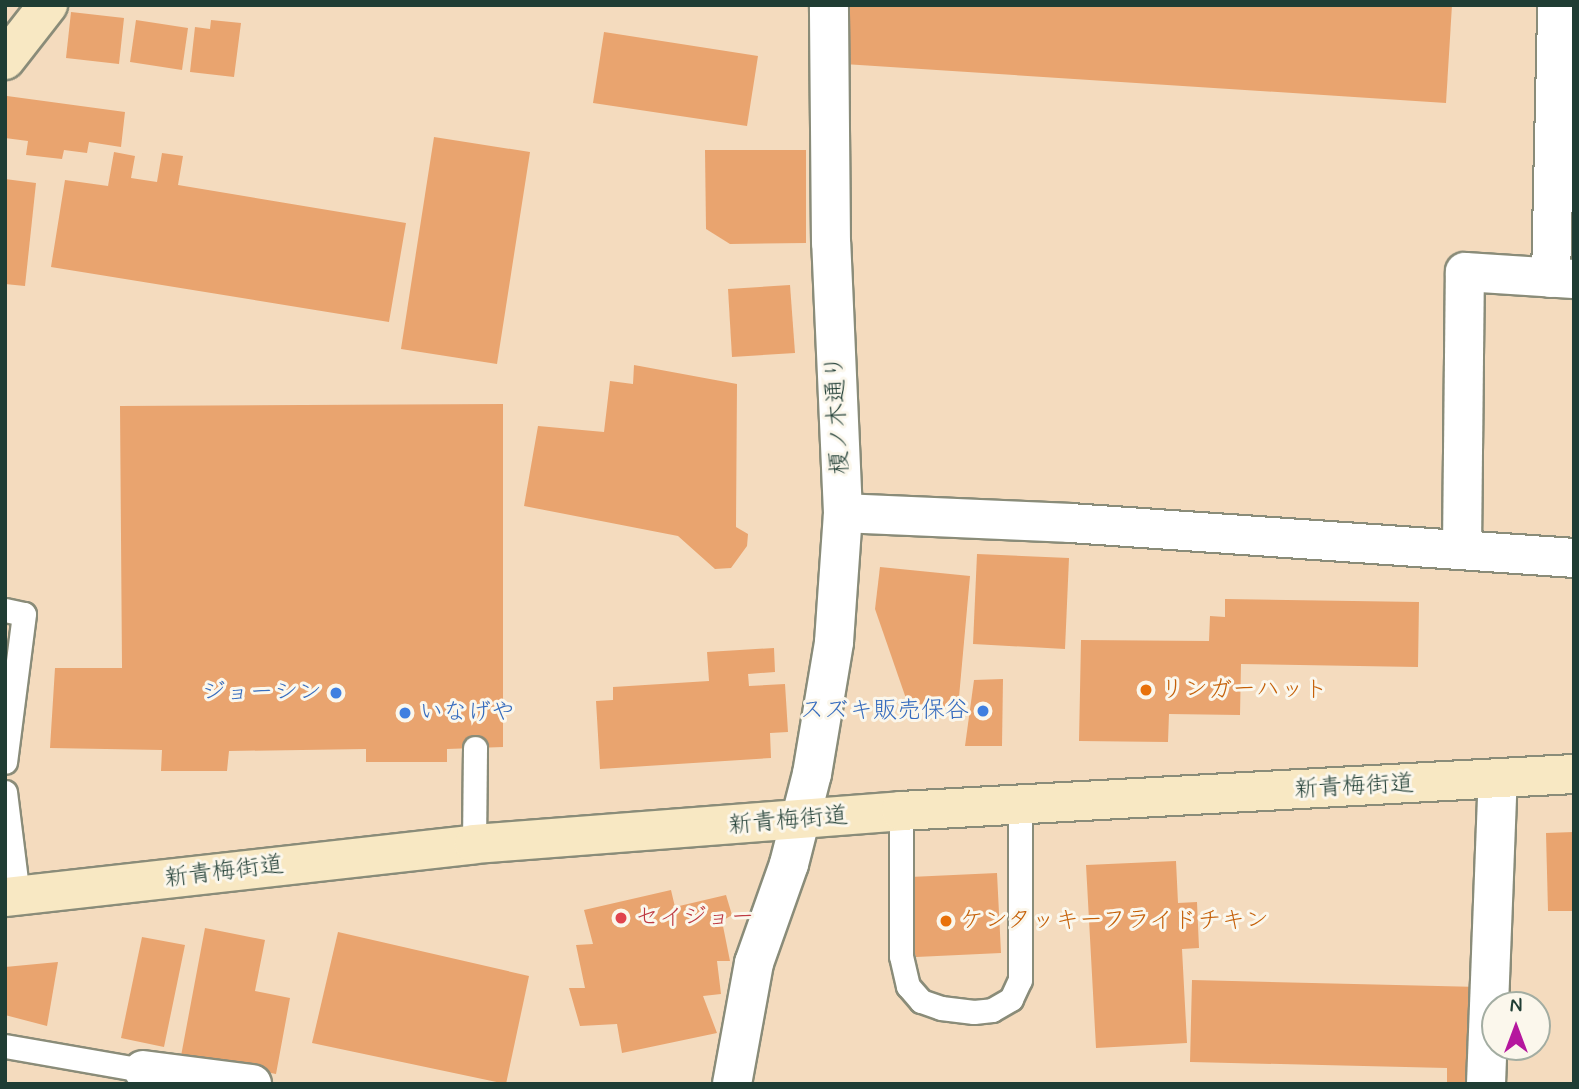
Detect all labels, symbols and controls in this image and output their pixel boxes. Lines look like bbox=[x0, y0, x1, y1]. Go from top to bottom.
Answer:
street label: 榎ノ木通り bbox=[820, 354, 856, 476]
place label: リンガーハット bbox=[1160, 676, 1328, 704]
place label: ジョーシン bbox=[202, 679, 322, 707]
marker: リンガーハット bbox=[1138, 682, 1154, 698]
marker: ジョーシン bbox=[328, 685, 344, 701]
place label: スズキ販売保谷 bbox=[801, 697, 969, 725]
place label: いなげや bbox=[419, 699, 515, 727]
marker: スズキ販売保谷 bbox=[975, 703, 991, 719]
marker: いなげや bbox=[397, 705, 413, 721]
street label: 新青梅街道 bbox=[1293, 769, 1415, 805]
street label: 新青梅街道 bbox=[727, 801, 849, 841]
street label: 新青梅街道 bbox=[163, 850, 285, 894]
place label: セイジョー bbox=[635, 904, 755, 932]
place label: ケンタッキーフライドチキン bbox=[960, 907, 1272, 935]
marker: セイジョー bbox=[613, 910, 629, 926]
marker: ケンタッキーフライドチキン bbox=[938, 913, 954, 929]
north arrow bbox=[1481, 991, 1551, 1061]
text: N bbox=[1510, 994, 1522, 1019]

